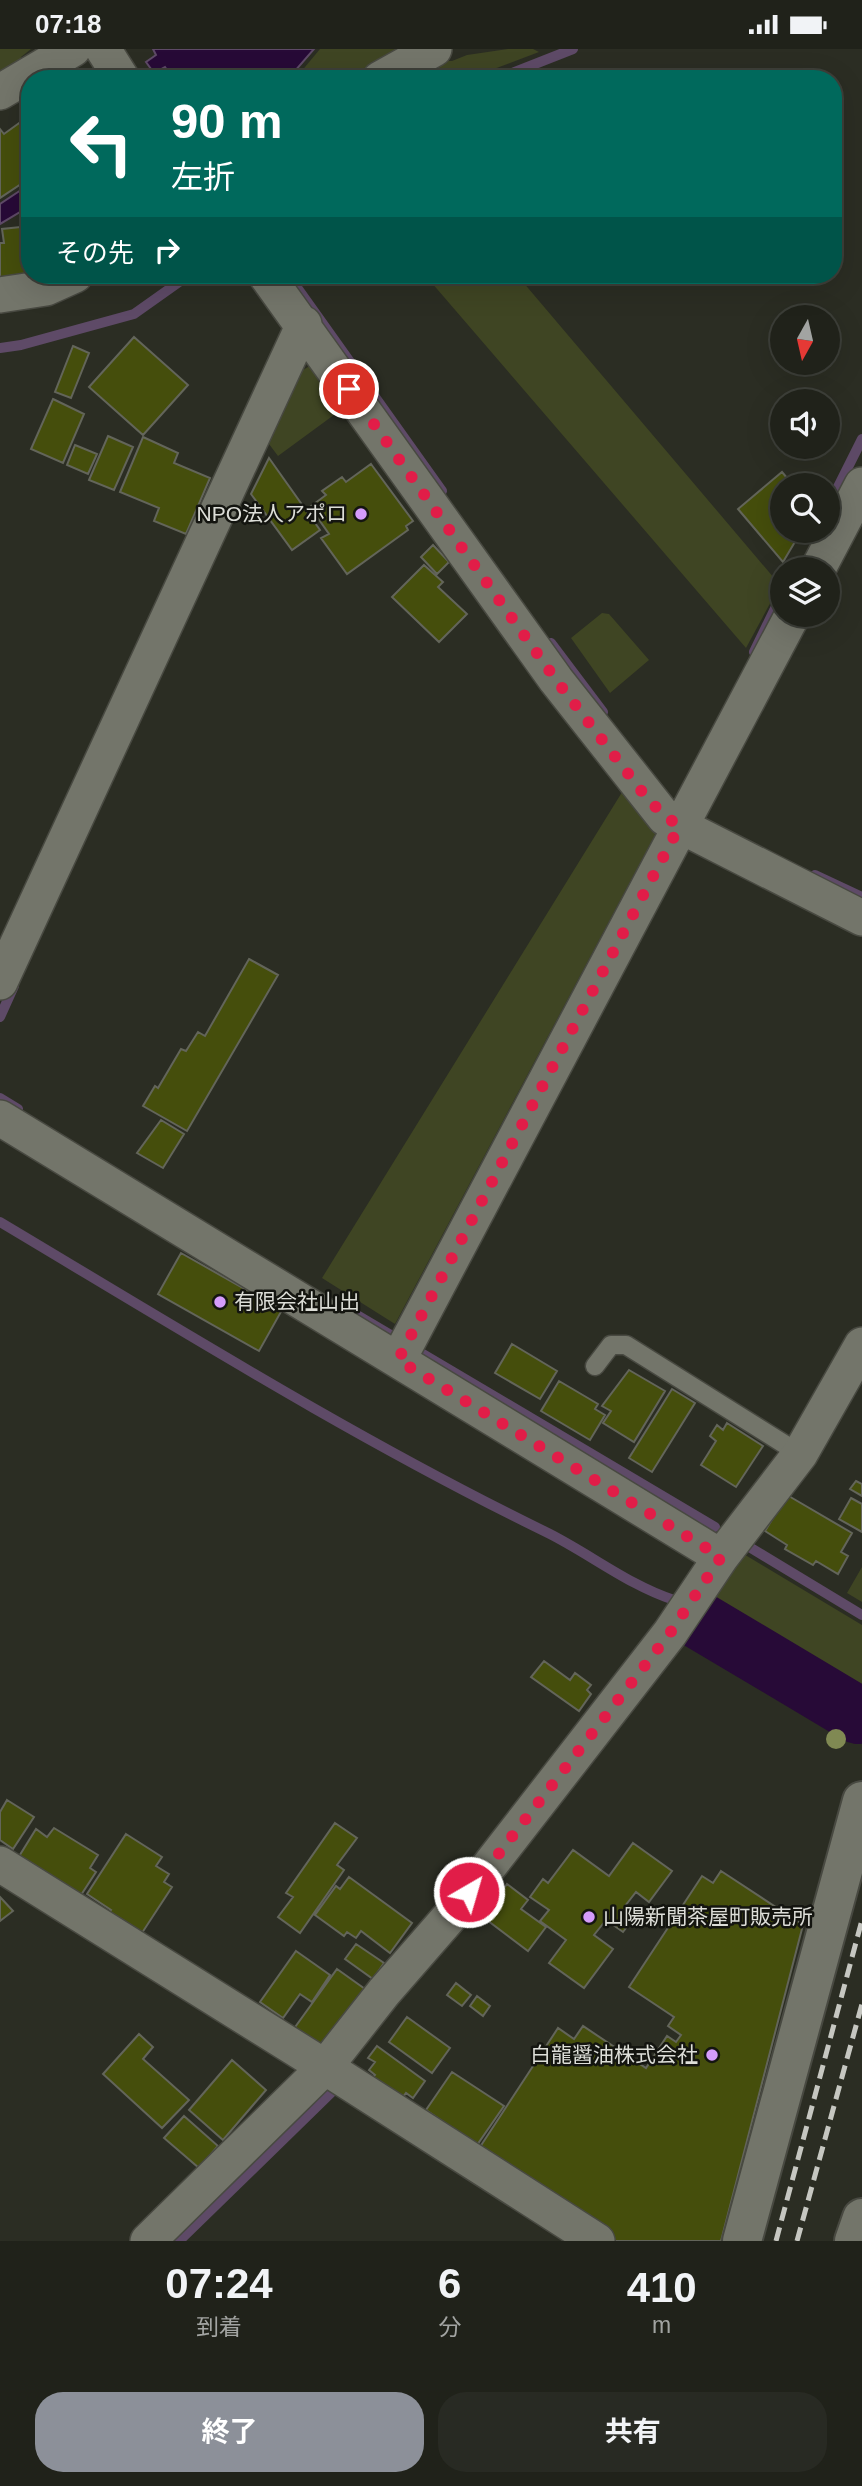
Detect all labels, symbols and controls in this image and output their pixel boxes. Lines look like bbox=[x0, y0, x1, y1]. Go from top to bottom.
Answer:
text: 07:18 bbox=[35, 9, 102, 39]
text: 90 m bbox=[171, 94, 283, 148]
icon: left bbox=[56, 98, 147, 189]
text: 左折 bbox=[171, 159, 235, 195]
icon: right bbox=[148, 231, 186, 269]
text: その先 bbox=[56, 238, 134, 268]
north arrow bbox=[770, 305, 840, 375]
map controls bbox=[770, 305, 840, 627]
pin bbox=[319, 359, 379, 419]
icon: arrive bbox=[330, 370, 368, 408]
button: sound bbox=[770, 389, 840, 459]
button: search bbox=[770, 473, 840, 543]
place label: NPO法人アポロ bbox=[196, 502, 347, 525]
marker: NPO法人アポロ bbox=[353, 506, 369, 522]
button: layers bbox=[770, 557, 840, 627]
place label: 有限会社山出 bbox=[234, 1290, 360, 1313]
marker: 有限会社山出 bbox=[212, 1294, 228, 1310]
position arrow bbox=[432, 1855, 506, 1929]
place label: 山陽新聞茶屋町販売所 bbox=[603, 1905, 813, 1928]
marker: 山陽新聞茶屋町販売所 bbox=[581, 1909, 597, 1925]
place label: 白龍醤油株式会社 bbox=[530, 2043, 698, 2066]
marker: 白龍醤油株式会社 bbox=[704, 2047, 720, 2063]
text: 07:24 bbox=[165, 2260, 273, 2307]
text: 6 bbox=[438, 2260, 461, 2307]
text: 410 bbox=[627, 2264, 697, 2311]
text: m bbox=[652, 2312, 671, 2338]
text: 到着 bbox=[196, 2314, 242, 2340]
text: 分 bbox=[438, 2314, 461, 2340]
button: 終了 bbox=[35, 2392, 424, 2472]
button: 共有 bbox=[438, 2392, 827, 2472]

